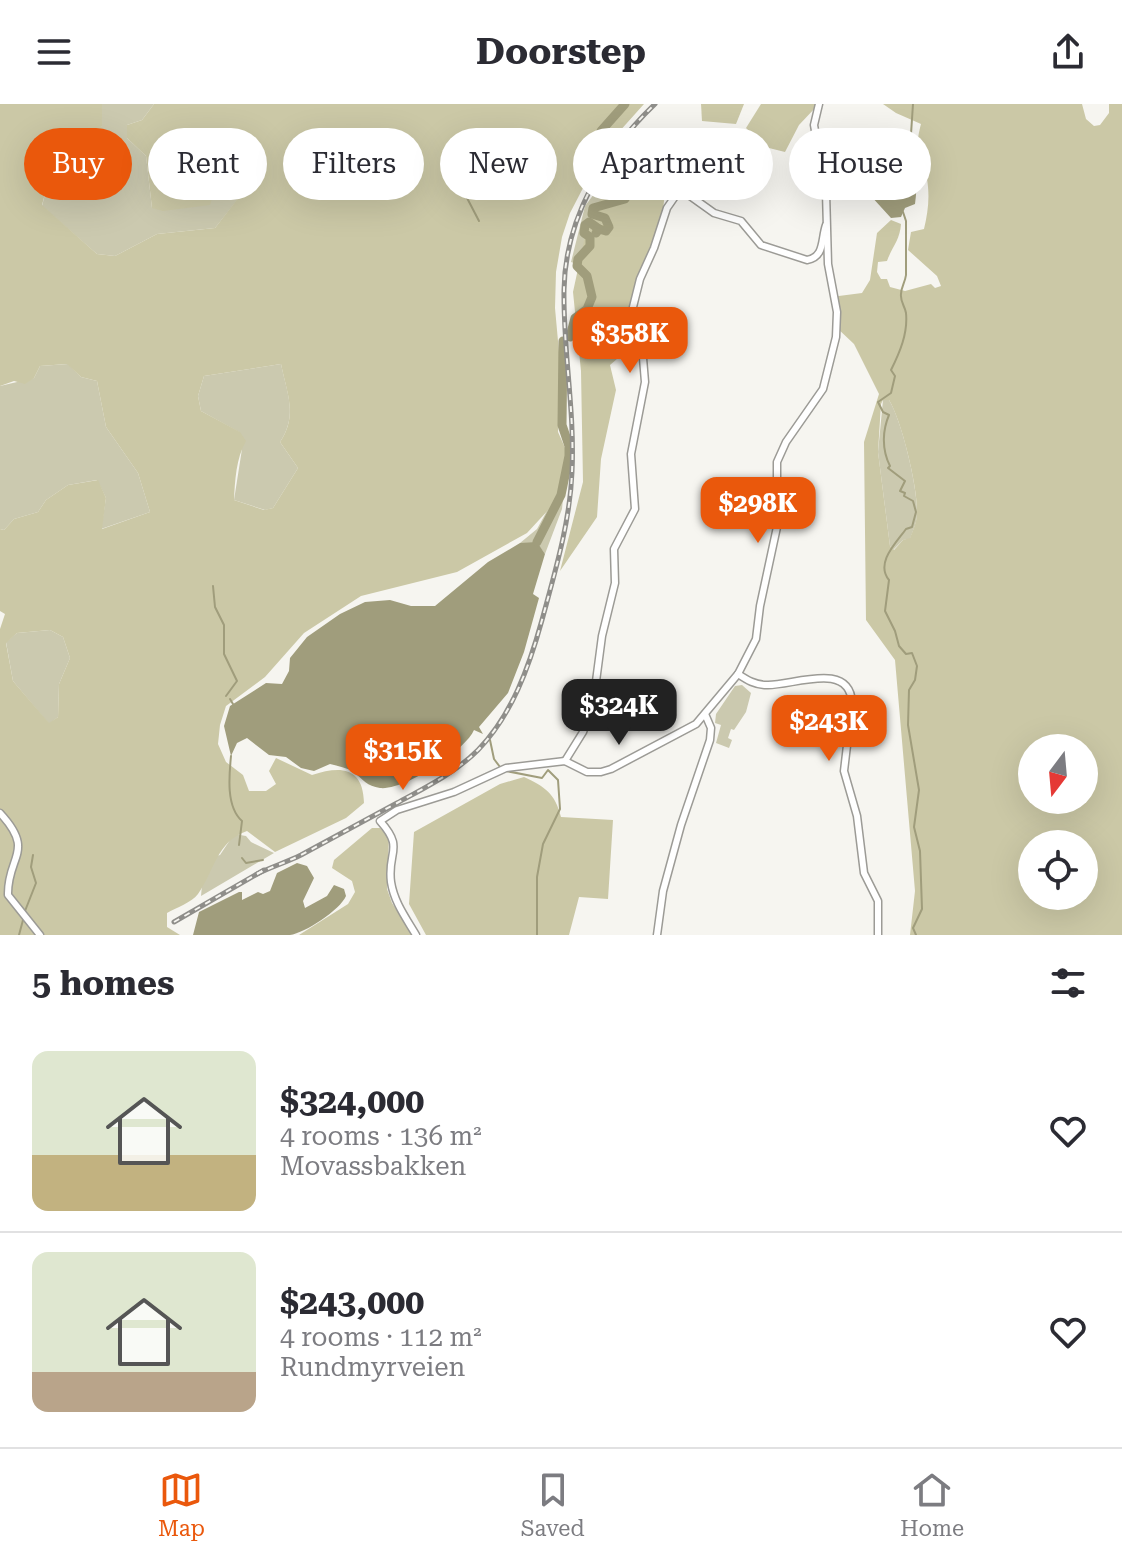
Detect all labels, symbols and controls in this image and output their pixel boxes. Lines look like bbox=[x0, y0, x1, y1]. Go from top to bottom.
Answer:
icon: menu bbox=[32, 30, 76, 74]
icon: share bbox=[1046, 30, 1090, 74]
text: Doorstep bbox=[476, 31, 646, 73]
chip: Buy bbox=[24, 128, 132, 200]
chip: Rent bbox=[148, 128, 267, 200]
chip: Filters bbox=[283, 128, 424, 200]
chip: New bbox=[440, 128, 557, 200]
chip: Apartment bbox=[573, 128, 773, 200]
chip: House bbox=[789, 128, 931, 200]
pin: $358K bbox=[574, 307, 686, 375]
text: $358K bbox=[591, 318, 669, 348]
pin: $298K bbox=[702, 477, 814, 545]
text: $298K bbox=[719, 488, 797, 518]
pin: $324K bbox=[563, 679, 675, 747]
text: $324K bbox=[580, 690, 658, 720]
pin: $243K bbox=[773, 695, 885, 763]
text: $243K bbox=[790, 706, 868, 736]
pin: $315K bbox=[347, 724, 459, 792]
north arrow bbox=[1018, 734, 1098, 814]
map controls bbox=[1018, 734, 1098, 910]
text: $315K bbox=[364, 735, 442, 765]
button: locate bbox=[1018, 830, 1098, 910]
icon: filters bbox=[1046, 961, 1090, 1005]
text: 5 homes bbox=[32, 963, 175, 1003]
text: $324,000 bbox=[280, 1081, 424, 1121]
icon: home bbox=[96, 1083, 192, 1179]
icon: heart bbox=[1046, 1109, 1090, 1153]
text: 4 rooms · 136 m² bbox=[280, 1121, 482, 1151]
text: Movassbakken bbox=[280, 1151, 466, 1181]
text: $243,000 bbox=[280, 1282, 424, 1322]
icon: home bbox=[96, 1284, 192, 1380]
icon: heart bbox=[1046, 1310, 1090, 1354]
text: 4 rooms · 112 m² bbox=[280, 1322, 482, 1352]
text: Rundmyrveien bbox=[280, 1352, 465, 1382]
tab: Map bbox=[158, 1468, 205, 1541]
tab: Saved bbox=[521, 1468, 585, 1541]
tab: Home bbox=[900, 1468, 964, 1541]

